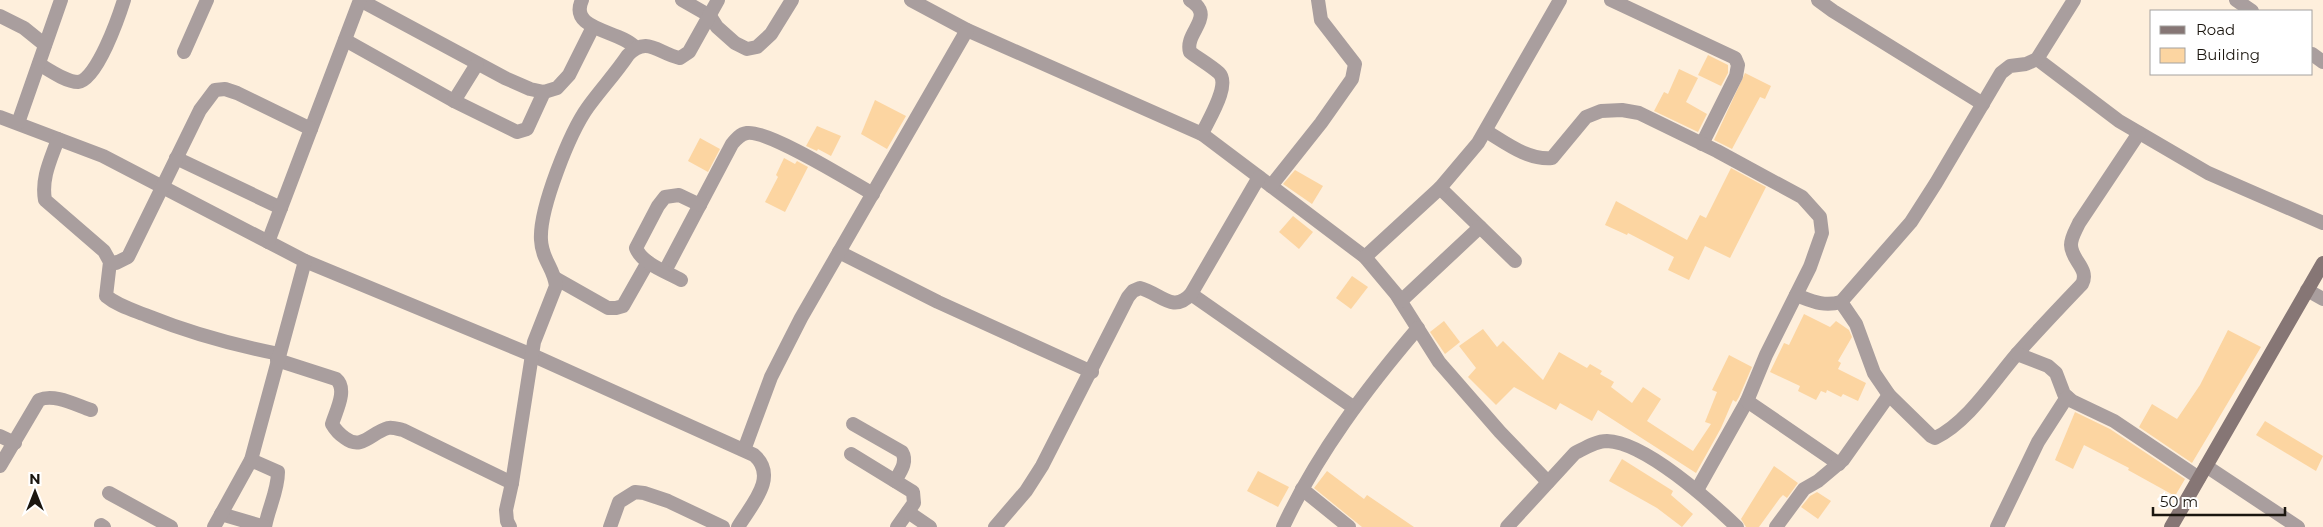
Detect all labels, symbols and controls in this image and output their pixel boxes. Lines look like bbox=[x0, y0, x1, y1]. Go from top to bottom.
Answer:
legend bbox=[2150, 10, 2313, 75]
text: Road bbox=[2196, 20, 2235, 39]
text: Building bbox=[2196, 45, 2260, 64]
north arrow bbox=[10, 467, 60, 517]
text: N bbox=[29, 470, 41, 488]
scale bar bbox=[2153, 484, 2286, 516]
text: 50 m bbox=[2160, 492, 2198, 511]

